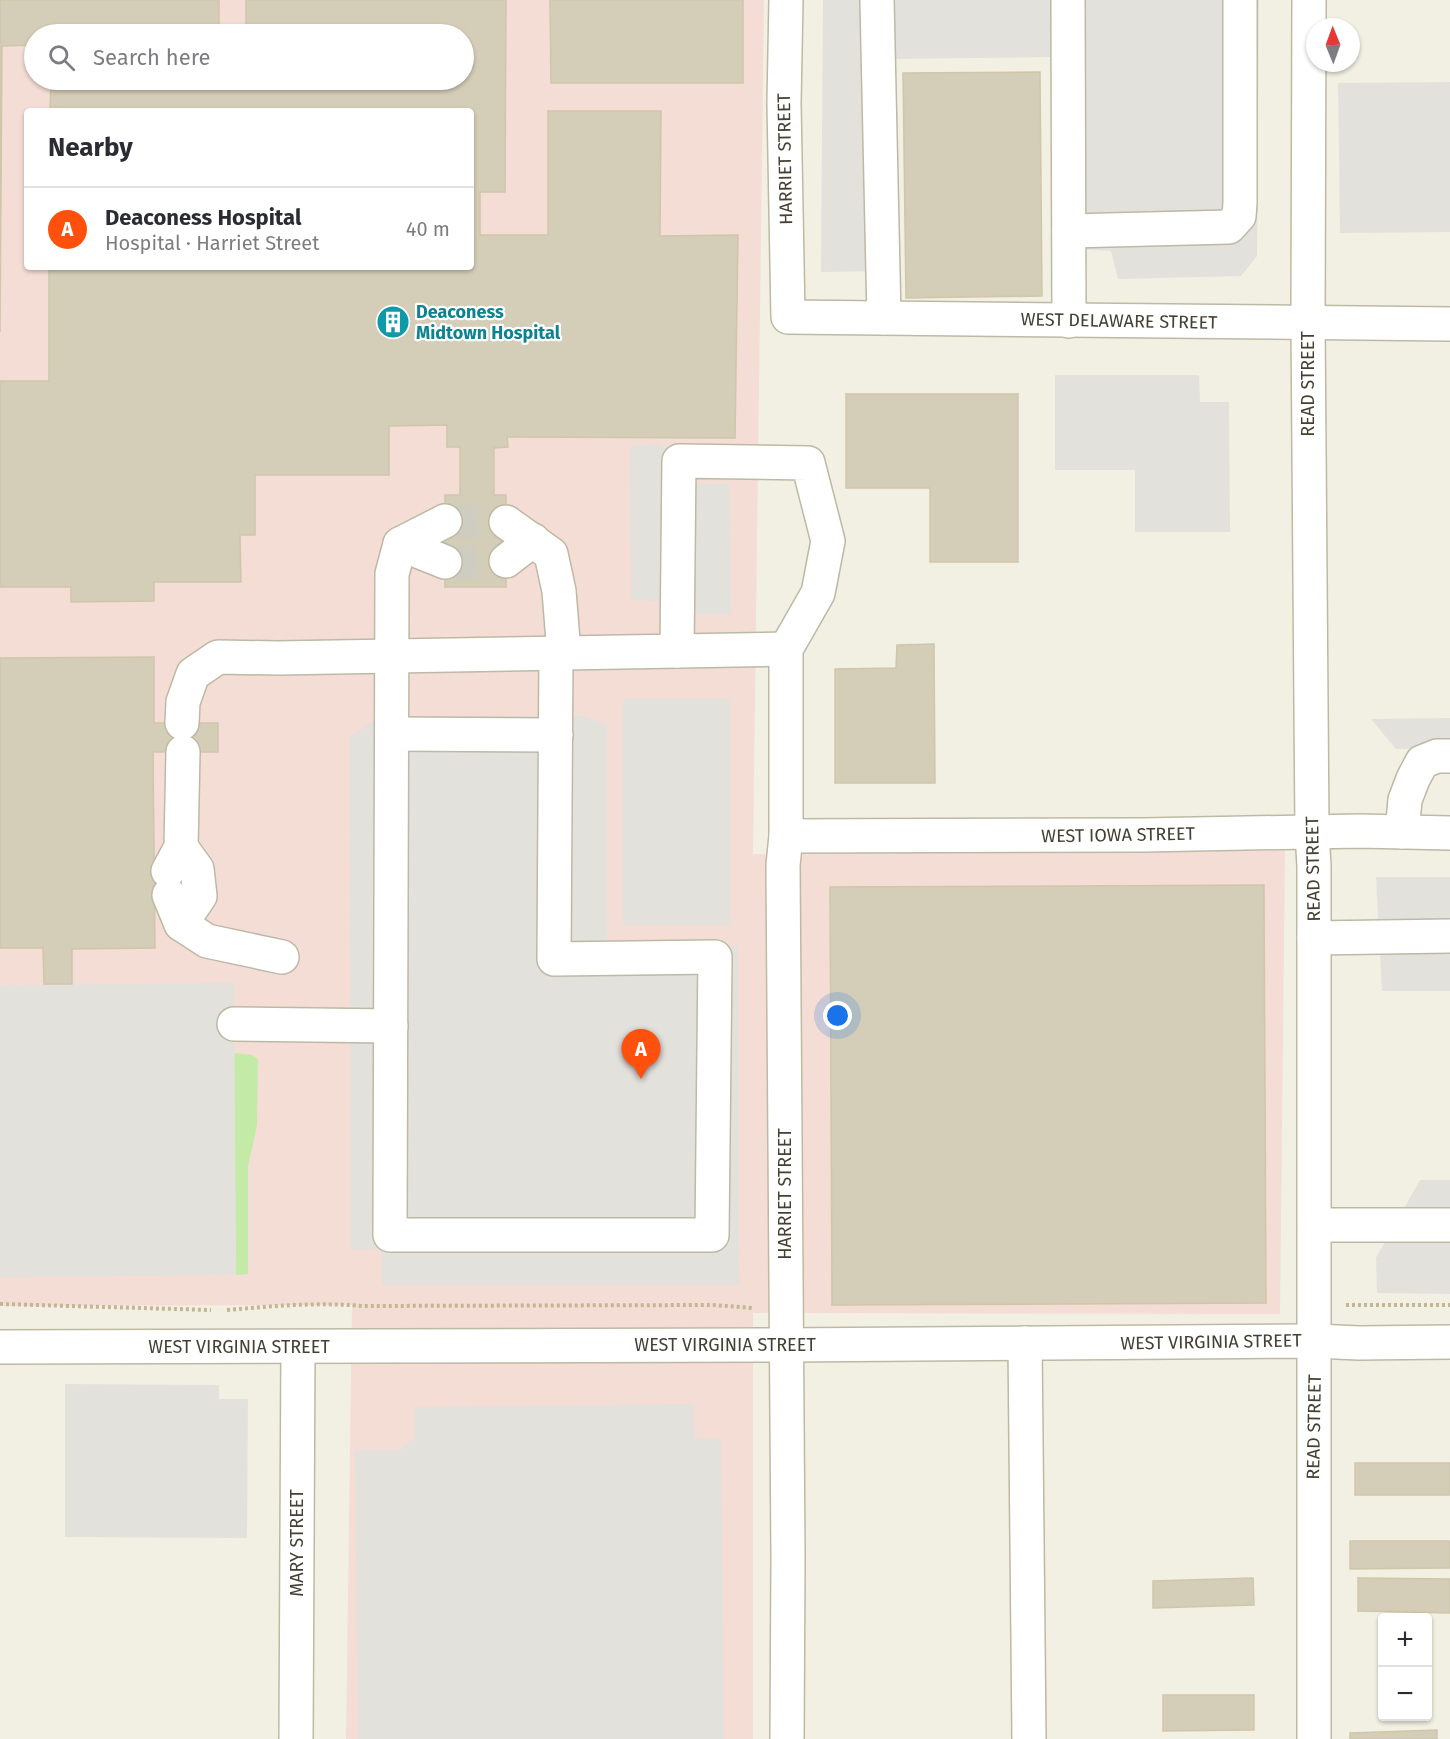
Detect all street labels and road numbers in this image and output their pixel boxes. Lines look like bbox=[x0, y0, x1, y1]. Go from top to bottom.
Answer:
street label: HARRIET STREET bbox=[773, 92, 797, 225]
street label: WEST DELAWARE STREET bbox=[1020, 308, 1218, 334]
street label: READ STREET bbox=[1297, 331, 1319, 437]
street label: READ STREET bbox=[1301, 815, 1325, 922]
street label: WEST IOWA STREET bbox=[1041, 823, 1196, 847]
street label: HARRIET STREET bbox=[774, 1128, 796, 1260]
street label: WEST VIRGINIA STREET bbox=[1120, 1329, 1303, 1355]
street label: WEST VIRGINIA STREET bbox=[634, 1334, 816, 1356]
street label: WEST VIRGINIA STREET bbox=[148, 1336, 330, 1358]
street label: READ STREET bbox=[1302, 1373, 1326, 1480]
street label: MARY STREET bbox=[286, 1489, 308, 1597]

